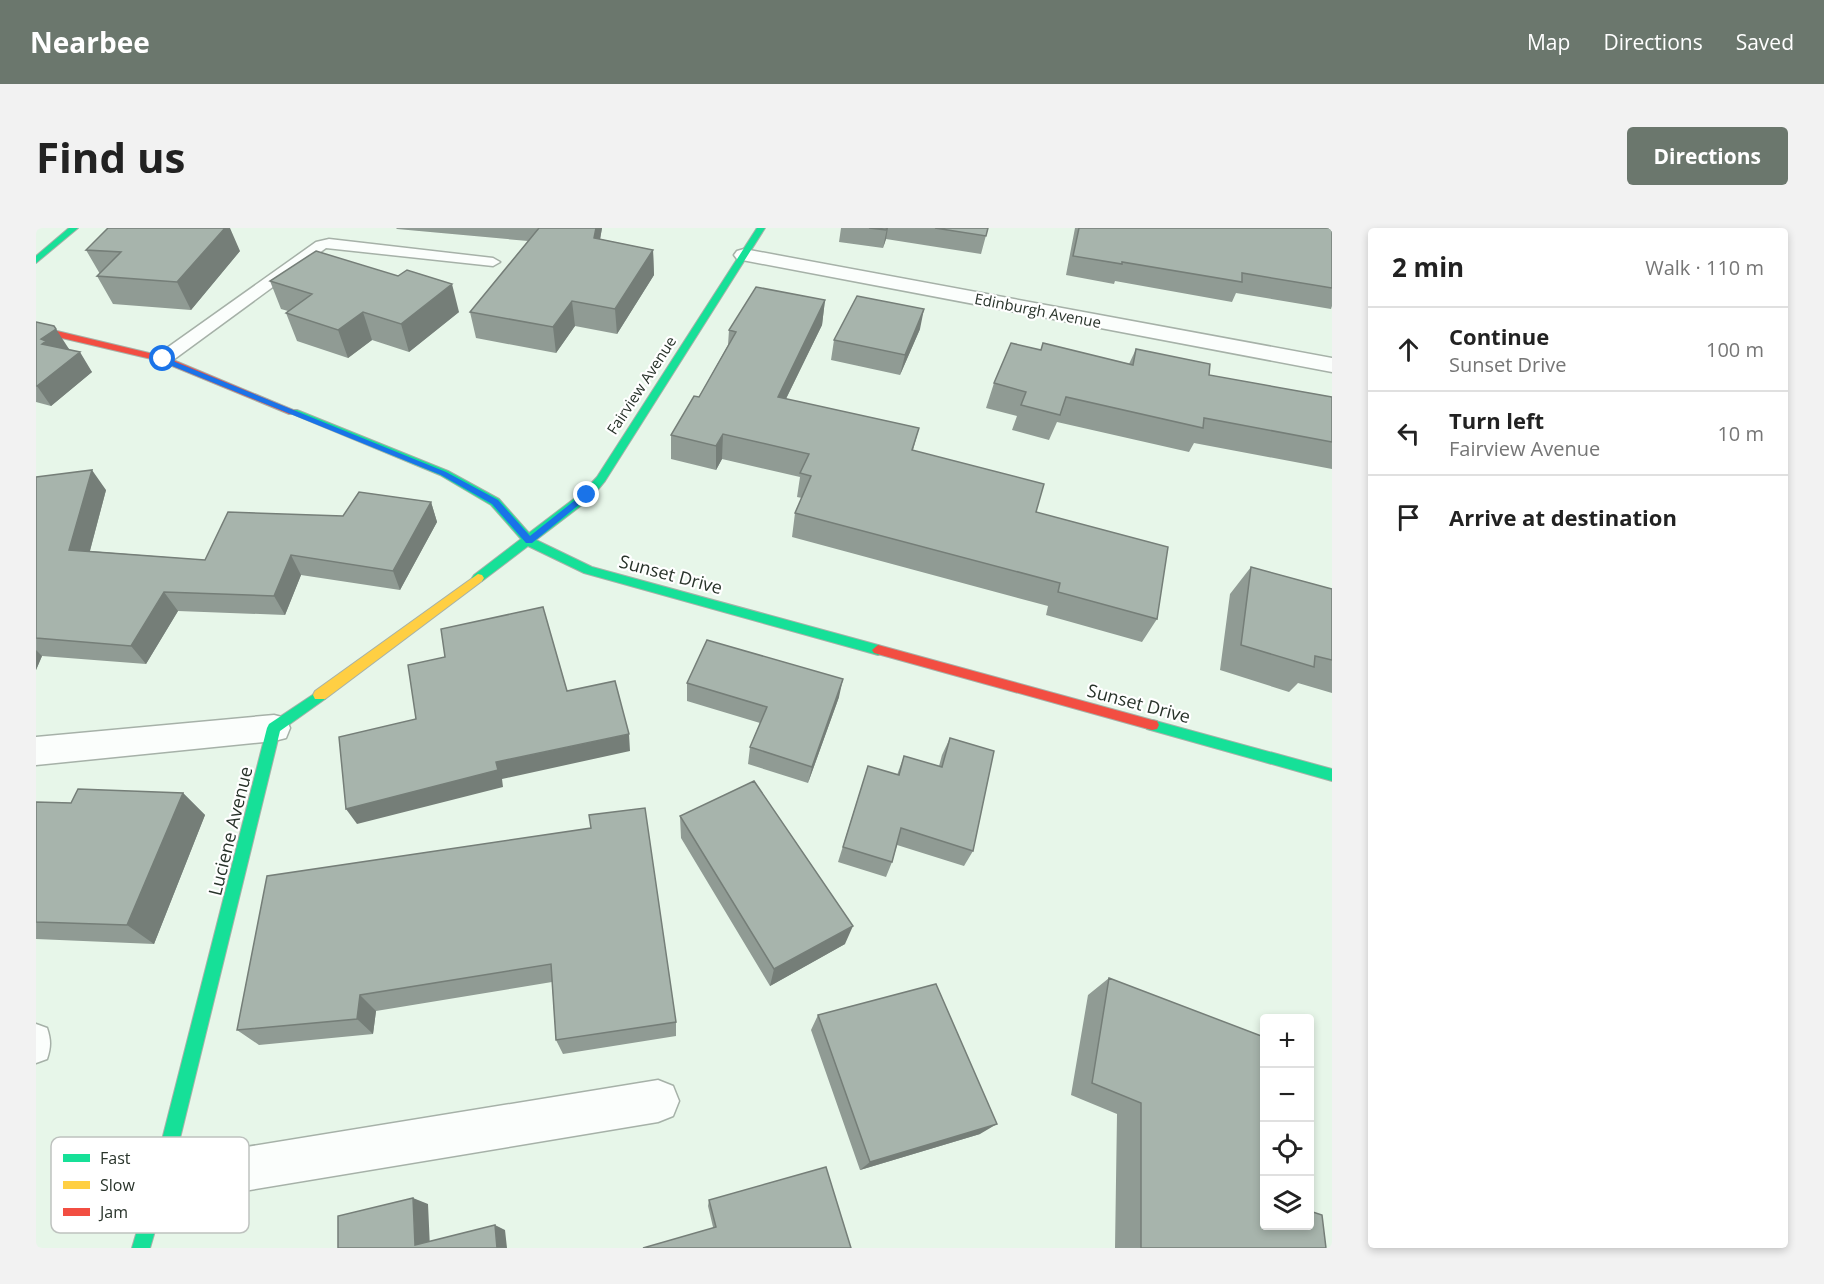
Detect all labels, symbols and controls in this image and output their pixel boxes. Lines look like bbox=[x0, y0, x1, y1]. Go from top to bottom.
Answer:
text: Nearbee bbox=[30, 23, 150, 61]
text: Map bbox=[1527, 28, 1570, 56]
text: Directions bbox=[1603, 28, 1703, 56]
text: Saved bbox=[1736, 28, 1794, 56]
button: Directions bbox=[1627, 127, 1788, 185]
text: Find us bbox=[36, 128, 185, 185]
text: 2 min bbox=[1392, 249, 1464, 285]
text: Walk · 110 m bbox=[1645, 254, 1764, 281]
street label: Edinburgh Avenue bbox=[973, 288, 1103, 332]
text: Continue bbox=[1449, 321, 1549, 351]
street label: Fairview Avenue bbox=[602, 332, 680, 438]
icon: ahead bbox=[1392, 333, 1425, 366]
text: 100 m bbox=[1706, 336, 1764, 363]
route start bbox=[149, 345, 175, 371]
text: Sunset Drive bbox=[1449, 351, 1567, 378]
text: Turn left bbox=[1449, 405, 1544, 435]
icon: left bbox=[1392, 417, 1425, 450]
text: 10 m bbox=[1717, 420, 1764, 447]
text: Fairview Avenue bbox=[1449, 435, 1600, 462]
route end bbox=[573, 481, 599, 507]
icon: arrive bbox=[1392, 501, 1425, 534]
text: Arrive at destination bbox=[1449, 502, 1677, 532]
street label: Sunset Drive bbox=[617, 549, 725, 599]
street label: Sunset Drive bbox=[1085, 678, 1193, 728]
street label: Luciene Avenue bbox=[202, 764, 258, 898]
map controls bbox=[1260, 1014, 1314, 1230]
button: + bbox=[1260, 1014, 1314, 1068]
button: − bbox=[1260, 1068, 1314, 1122]
button: locate bbox=[1260, 1122, 1314, 1176]
legend bbox=[51, 1137, 249, 1233]
text: Fast bbox=[100, 1147, 131, 1169]
text: Slow bbox=[100, 1174, 135, 1196]
button: layers bbox=[1260, 1176, 1314, 1230]
text: Jam bbox=[98, 1201, 128, 1223]

